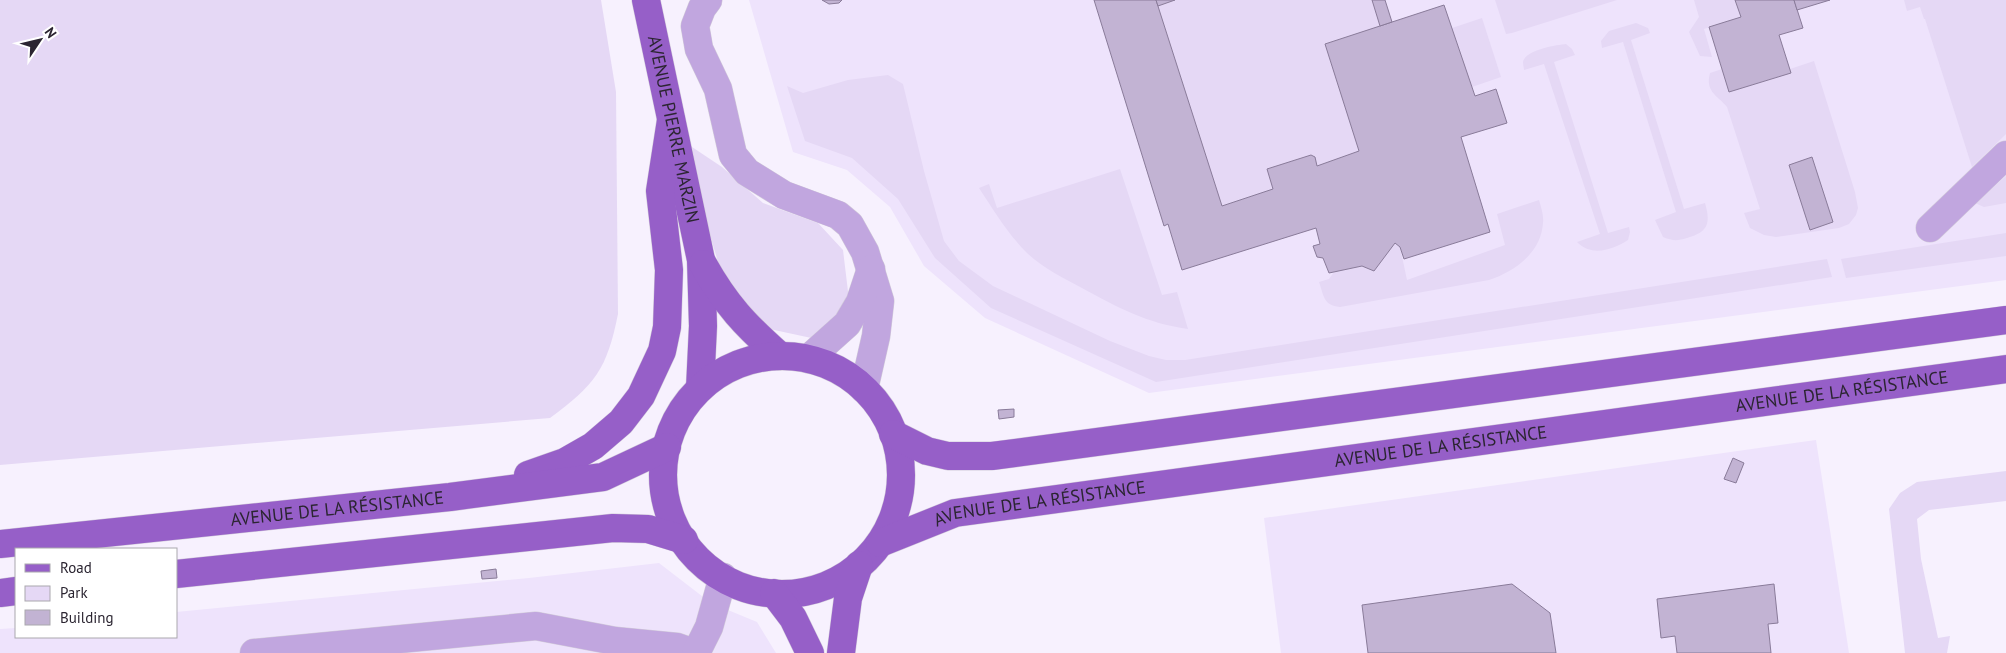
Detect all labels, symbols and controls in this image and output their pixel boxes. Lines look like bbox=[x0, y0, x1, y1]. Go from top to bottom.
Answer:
north arrow bbox=[15, 15, 65, 65]
text: N bbox=[41, 24, 61, 41]
street label: AVENUE PIERRE MARZIN bbox=[643, 33, 705, 225]
street label: AVENUE DE LA RÉSISTANCE bbox=[1734, 365, 1950, 417]
street label: AVENUE DE LA RÉSISTANCE bbox=[1333, 420, 1548, 472]
street label: AVENUE DE LA RÉSISTANCE bbox=[930, 475, 1147, 531]
street label: AVENUE DE LA RÉSISTANCE bbox=[229, 486, 445, 531]
legend bbox=[15, 548, 178, 638]
text: Road bbox=[60, 558, 92, 577]
text: Park bbox=[60, 583, 88, 602]
text: Building bbox=[60, 608, 114, 627]

